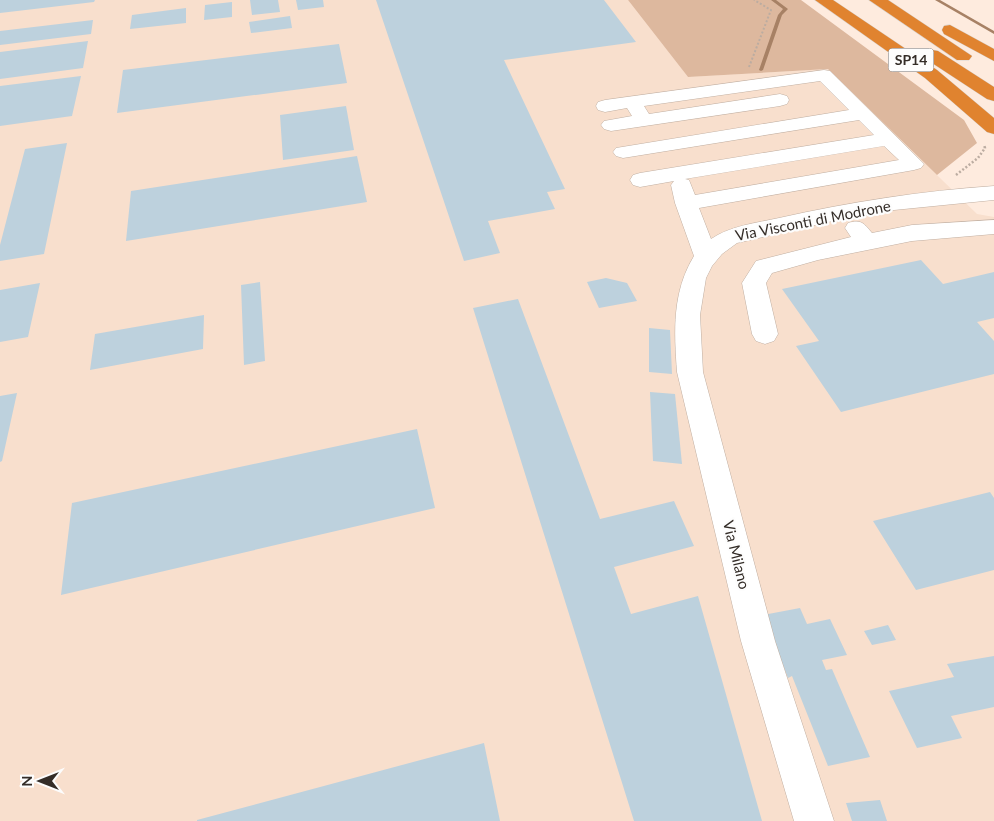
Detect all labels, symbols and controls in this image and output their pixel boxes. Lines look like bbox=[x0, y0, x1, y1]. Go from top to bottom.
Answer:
road number: SP14 bbox=[888, 48, 934, 72]
street label: Via Visconti di Modrone bbox=[734, 196, 892, 244]
street label: Via Milano bbox=[720, 518, 754, 591]
north arrow bbox=[15, 756, 65, 806]
text: N bbox=[18, 776, 35, 786]

